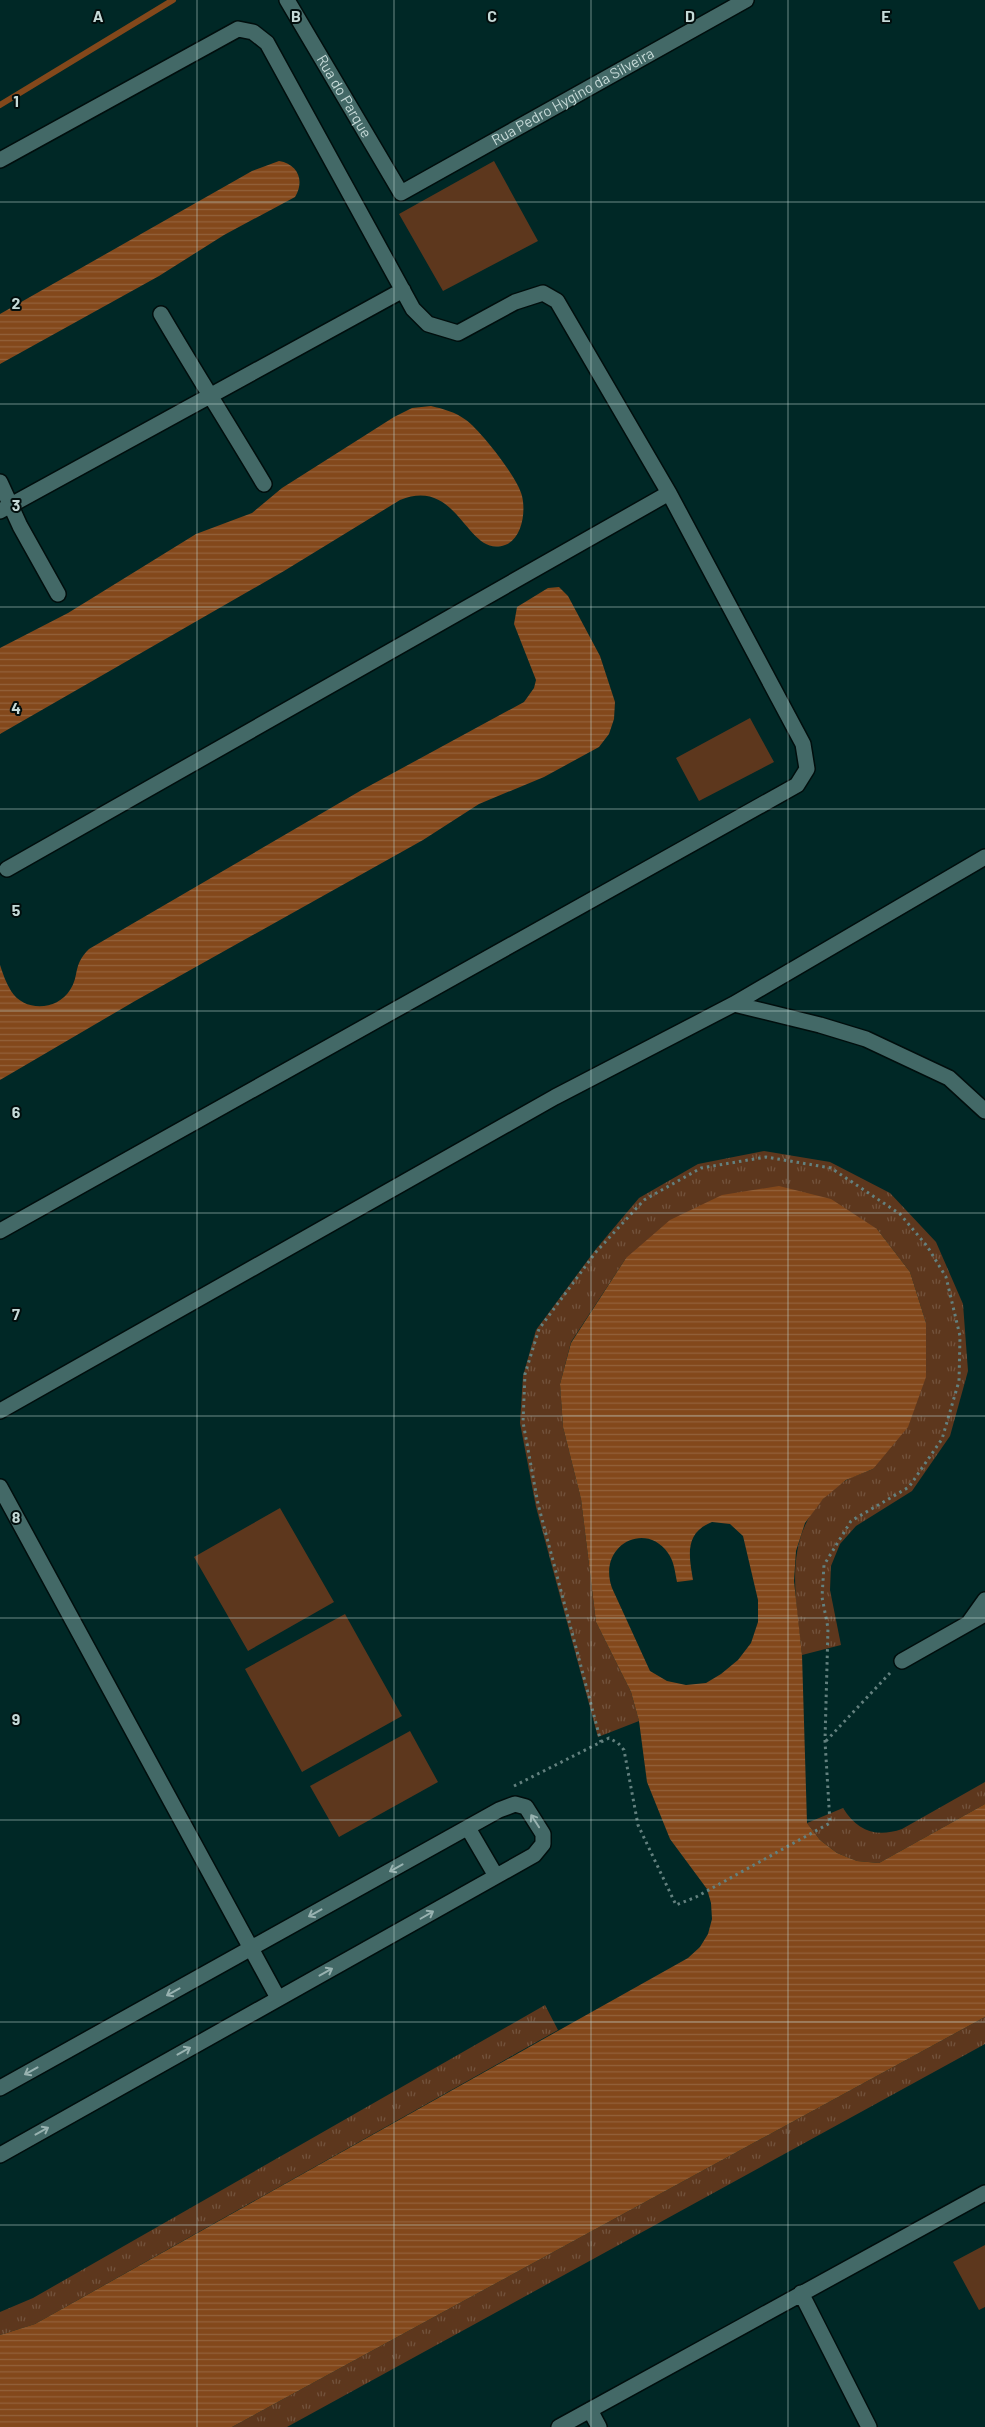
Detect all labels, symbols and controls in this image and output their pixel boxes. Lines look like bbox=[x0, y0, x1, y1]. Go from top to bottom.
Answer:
text: A bbox=[93, 6, 104, 25]
text: B bbox=[291, 6, 301, 25]
text: C bbox=[487, 6, 497, 25]
text: D bbox=[685, 6, 695, 25]
text: E bbox=[881, 6, 891, 25]
street label: Rua Pedro Hygino da Silveira bbox=[488, 43, 657, 149]
street label: Rua do Parque bbox=[313, 51, 376, 141]
text: 1 bbox=[13, 91, 19, 110]
text: 2 bbox=[12, 293, 21, 312]
text: 3 bbox=[12, 495, 20, 514]
text: 4 bbox=[11, 698, 21, 717]
text: 5 bbox=[12, 900, 21, 919]
text: 6 bbox=[12, 1102, 21, 1121]
text: 7 bbox=[12, 1304, 20, 1323]
text: 8 bbox=[12, 1507, 21, 1526]
text: 9 bbox=[12, 1709, 20, 1728]
one-way arrow bbox=[529, 1814, 540, 1828]
one-way arrow bbox=[389, 1863, 404, 1873]
one-way arrow bbox=[307, 1908, 322, 1918]
one-way arrow bbox=[419, 1910, 434, 1920]
one-way arrow bbox=[318, 1967, 333, 1976]
one-way arrow bbox=[165, 1987, 180, 1997]
one-way arrow bbox=[176, 2046, 191, 2055]
one-way arrow bbox=[24, 2067, 39, 2076]
one-way arrow bbox=[35, 2126, 50, 2136]

